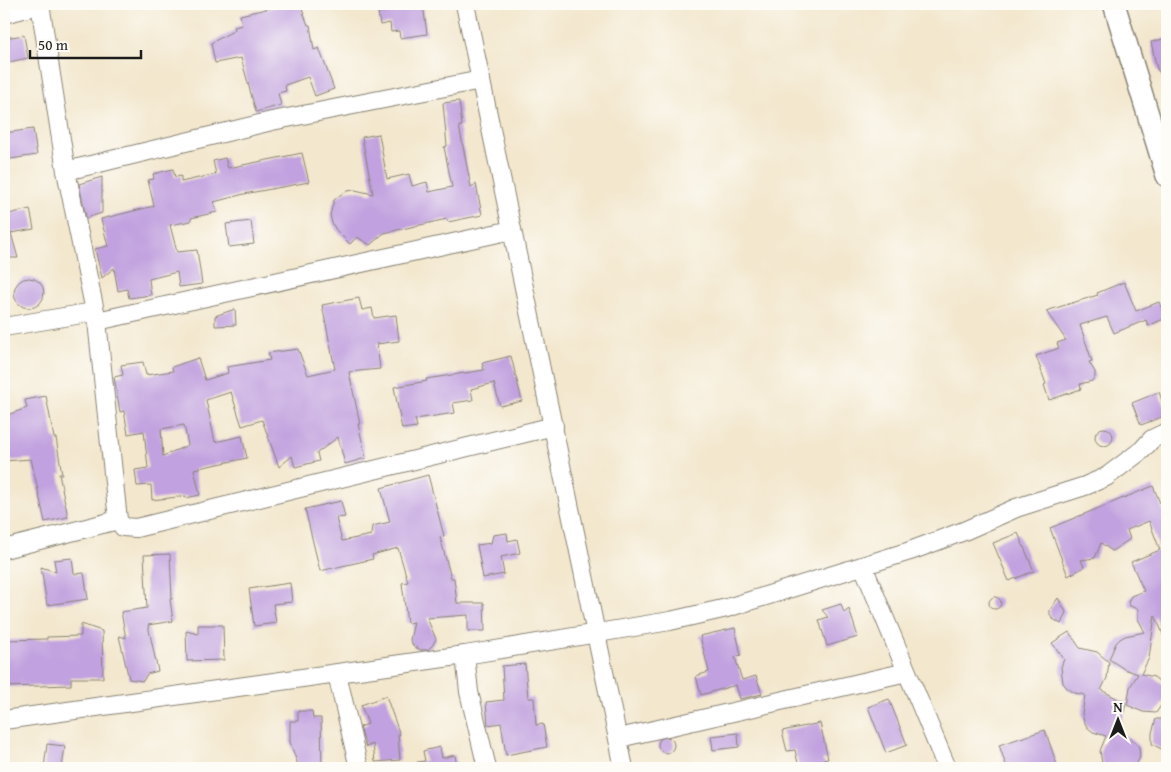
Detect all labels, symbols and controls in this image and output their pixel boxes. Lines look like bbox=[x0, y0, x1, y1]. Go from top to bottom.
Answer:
scale bar bbox=[30, 28, 141, 60]
text: 50 m bbox=[38, 34, 69, 55]
north arrow bbox=[1094, 694, 1144, 744]
text: N bbox=[1113, 697, 1123, 717]

